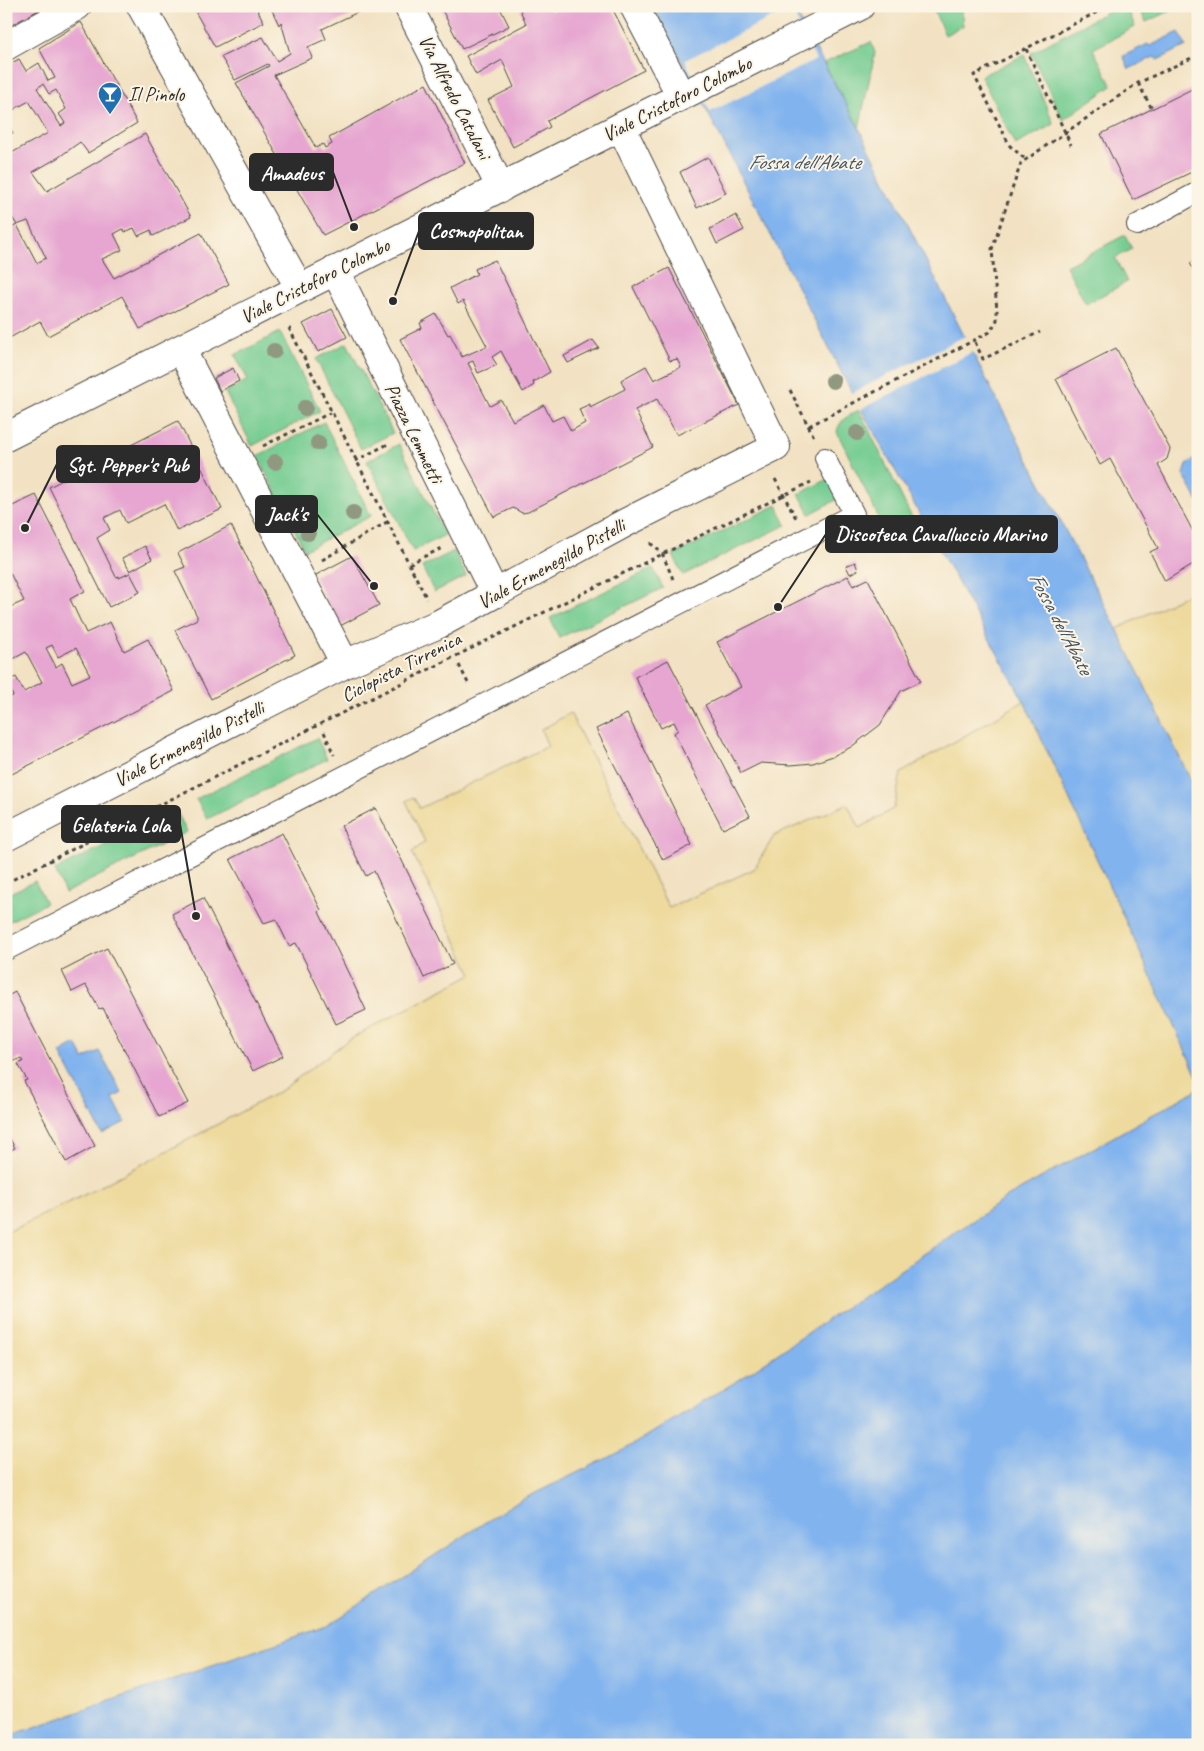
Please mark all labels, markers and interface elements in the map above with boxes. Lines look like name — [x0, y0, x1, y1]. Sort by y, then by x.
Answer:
street label: Via Alfredo Catalani — [413, 31, 498, 165]
street label: Viale Cristoforo Colombo — [598, 50, 757, 147]
bar icon: Il Pinolo — [97, 81, 123, 115]
place label: Il Pinolo — [128, 82, 185, 107]
water label: Fossa dell'Abate — [748, 149, 863, 175]
callout: Amadeus — [250, 154, 333, 190]
text: Amadeus — [261, 160, 326, 186]
callout: Cosmopolitan — [419, 213, 533, 249]
text: Cosmopolitan — [429, 218, 524, 244]
street label: Viale Cristoforo Colombo — [236, 232, 395, 329]
street label: Piazza Lemmetti — [379, 379, 450, 489]
callout: Sgt. Pepper's Pub — [57, 446, 199, 482]
text: Sgt. Pepper's Pub — [67, 452, 191, 478]
callout: Jack's — [256, 496, 317, 532]
text: Jack's — [264, 501, 310, 527]
street label: Viale Ermenegildo Pistelli — [473, 512, 631, 615]
callout: Discoteca Cavalluccio Marino — [826, 516, 1057, 552]
text: Discoteca Cavalluccio Marino — [836, 521, 1048, 547]
water label: Fossa dell'Abate — [1023, 568, 1100, 681]
street label: Ciclopista Tirrenica — [337, 625, 467, 708]
street label: Viale Ermenegildo Pistelli — [110, 694, 270, 793]
callout: Gelateria Lola — [62, 806, 180, 842]
text: Gelateria Lola — [72, 812, 172, 838]

